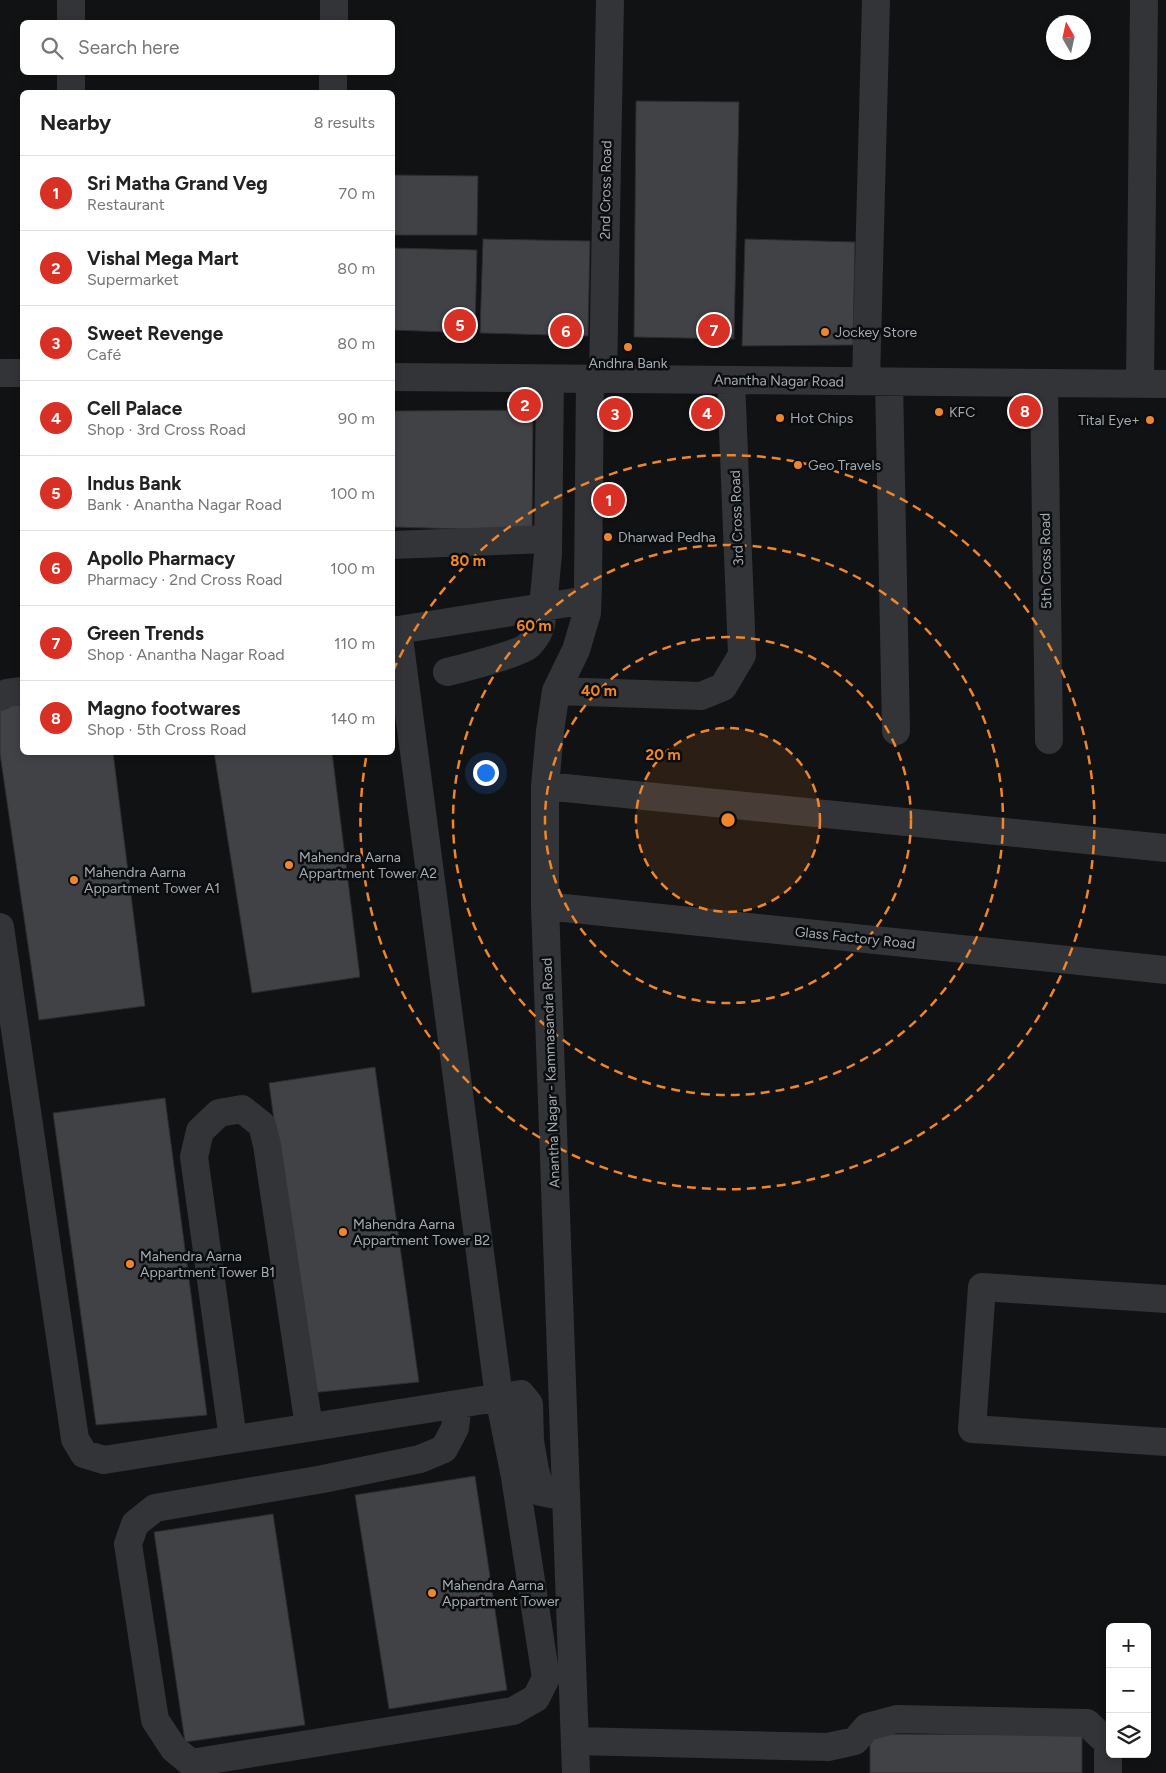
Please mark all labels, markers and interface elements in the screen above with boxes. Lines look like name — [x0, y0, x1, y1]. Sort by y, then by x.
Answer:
north arrow — [1046, 15, 1091, 60]
search box — [20, 20, 395, 75]
icon: search — [38, 34, 66, 62]
text: Search here — [78, 36, 180, 59]
text: Nearby — [40, 110, 111, 135]
text: 8 results — [314, 113, 375, 132]
street label: 2nd Cross Road — [597, 140, 615, 240]
text: Sri Matha Grand Veg — [87, 172, 268, 195]
text: 1 — [53, 184, 59, 203]
text: 70 m — [339, 184, 375, 203]
text: Restaurant — [87, 195, 165, 214]
text: Vishal Mega Mart — [87, 247, 239, 270]
text: 2 — [51, 259, 61, 278]
text: 80 m — [337, 259, 375, 278]
text: Supermarket — [87, 270, 179, 289]
pin: 5 — [444, 306, 476, 344]
pin: 7 — [698, 311, 730, 349]
pin: 6 — [550, 312, 582, 350]
text: Sweet Revenge — [87, 322, 223, 345]
place label: Jockey Store — [835, 324, 918, 341]
marker: Jockey Store — [819, 326, 831, 338]
text: 3 — [52, 334, 60, 353]
text: 80 m — [337, 334, 375, 353]
marker: Andhra Bank — [622, 341, 634, 353]
text: Café — [87, 345, 121, 364]
place label: Andhra Bank — [589, 355, 668, 372]
street label: Anantha Nagar Road — [714, 371, 844, 391]
pin: 2 — [509, 386, 541, 424]
pin: 8 — [1009, 392, 1041, 430]
pin: 4 — [691, 394, 723, 432]
pin: 3 — [599, 395, 631, 433]
text: Cell Palace — [87, 397, 182, 420]
place label: KFC — [949, 404, 975, 421]
marker: KFC — [933, 406, 945, 418]
text: 4 — [51, 409, 61, 428]
text: 90 m — [338, 409, 375, 428]
place label: Hot Chips — [790, 410, 853, 427]
marker: Hot Chips — [774, 412, 786, 424]
place label: Tital Eye+ — [1078, 412, 1140, 429]
marker: Tital Eye+ — [1144, 414, 1156, 426]
text: Shop · 3rd Cross Road — [87, 420, 246, 439]
place label: Geo Travels — [808, 457, 881, 474]
marker: Geo Travels — [792, 459, 804, 471]
street label: 3rd Cross Road — [727, 470, 747, 566]
text: Indus Bank — [87, 472, 182, 495]
pin: 1 — [593, 481, 625, 519]
text: 5 — [51, 484, 61, 503]
text: 100 m — [330, 484, 375, 503]
text: Bank · Anantha Nagar Road — [87, 495, 282, 514]
street label: 5th Cross Road — [1037, 513, 1055, 609]
place label: Dharwad Pedha — [618, 529, 716, 546]
marker: Dharwad Pedha — [602, 531, 614, 543]
text: Apollo Pharmacy — [87, 547, 235, 570]
text: 80 m — [450, 552, 486, 570]
text: 6 — [51, 559, 61, 578]
text: 100 m — [330, 559, 375, 578]
text: Pharmacy · 2nd Cross Road — [87, 570, 282, 589]
text: 60 m — [516, 617, 552, 635]
text: Green Trends — [87, 622, 204, 645]
text: 7 — [52, 634, 60, 653]
text: 110 m — [334, 634, 375, 653]
text: Shop · Anantha Nagar Road — [87, 645, 285, 664]
text: 40 m — [581, 682, 617, 700]
text: Magno footwares — [87, 697, 240, 720]
text: 8 — [51, 709, 61, 728]
text: 140 m — [331, 709, 375, 728]
text: Shop · 5th Cross Road — [87, 720, 247, 739]
text: 20 m — [645, 746, 681, 764]
your location — [473, 760, 499, 786]
centre of rings — [719, 811, 737, 829]
place label: Mahendra Aarna Appartment Tower A2 — [299, 849, 437, 882]
marker: Mahendra Aarna Appartment Tower A2 — [283, 859, 295, 871]
place label: Mahendra Aarna Appartment Tower A1 — [84, 864, 220, 897]
marker: Mahendra Aarna Appartment Tower A1 — [68, 874, 80, 886]
street label: Glass Factory Road — [794, 923, 916, 953]
street label: Anantha Nagar - Kammasandra Road — [538, 958, 564, 1188]
place label: Mahendra Aarna Appartment Tower B2 — [353, 1216, 490, 1249]
marker: Mahendra Aarna Appartment Tower B2 — [337, 1226, 349, 1238]
place label: Mahendra Aarna Appartment Tower B1 — [140, 1248, 275, 1281]
marker: Mahendra Aarna Appartment Tower B1 — [124, 1258, 136, 1270]
place label: Mahendra Aarna Appartment Tower — [442, 1577, 560, 1610]
marker: Mahendra Aarna Appartment Tower — [426, 1587, 438, 1599]
map controls — [1106, 1623, 1151, 1758]
button: + — [1106, 1623, 1151, 1668]
button: − — [1106, 1668, 1151, 1713]
button: layers — [1106, 1713, 1151, 1758]

